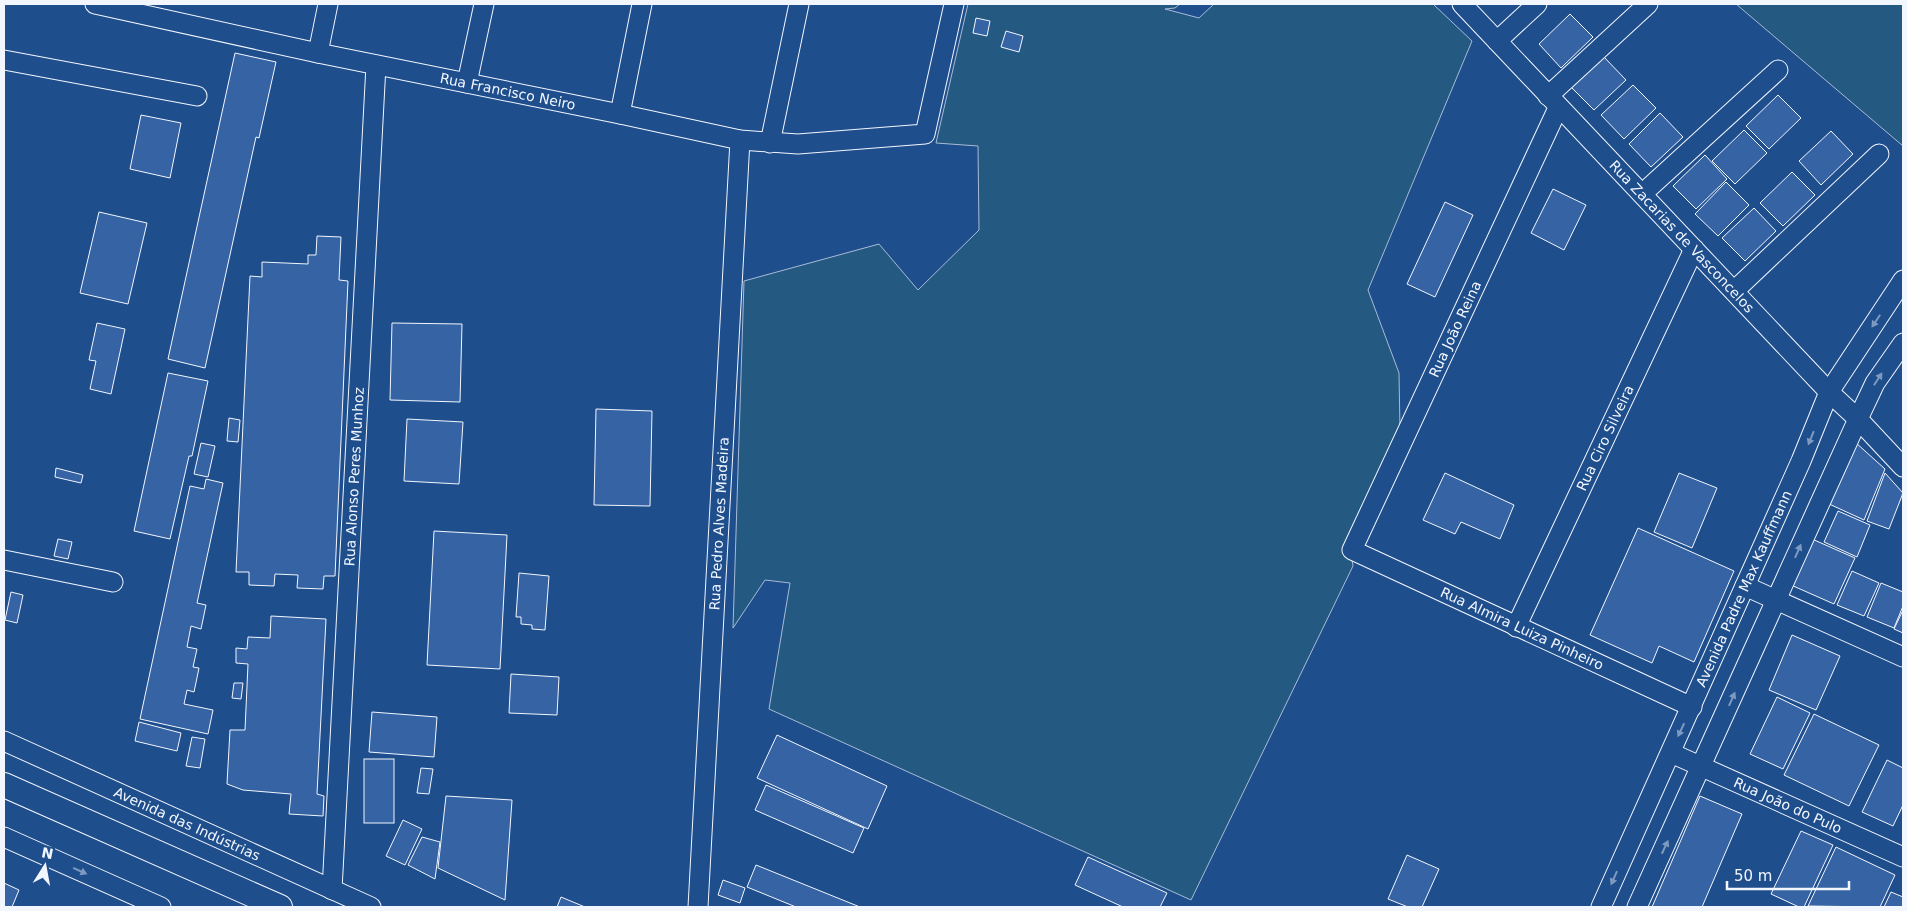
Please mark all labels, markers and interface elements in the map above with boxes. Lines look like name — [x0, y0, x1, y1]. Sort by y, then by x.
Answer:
street label: Rua Francisco Neiro — [439, 70, 577, 113]
street label: Rua Zacarias de Vasconcelos — [1606, 157, 1757, 316]
street label: Rua João Reina — [1426, 278, 1484, 380]
one-way arrow — [1871, 314, 1881, 327]
one-way arrow — [1873, 373, 1883, 386]
street label: Rua Ciro Silveira — [1573, 382, 1637, 493]
street label: Rua Alonso Peres Munhoz — [341, 387, 367, 567]
one-way arrow — [1807, 431, 1815, 446]
street label: Rua Pedro Alves Madeira — [706, 436, 732, 611]
street label: Avenida Padre Max Kauffmann — [1693, 488, 1795, 689]
one-way arrow — [1795, 544, 1803, 558]
street label: Rua Almira Luiza Pinheiro — [1438, 584, 1606, 673]
one-way arrow — [1729, 692, 1737, 706]
one-way arrow — [1677, 723, 1685, 737]
street label: Rua João do Pulo — [1731, 774, 1844, 837]
street label: Avenida das Indústrias — [112, 784, 263, 864]
one-way arrow — [1661, 840, 1669, 854]
north arrow — [20, 841, 70, 891]
text: N — [40, 844, 55, 862]
scale bar — [1727, 858, 1850, 890]
text: 50 m — [1734, 867, 1772, 885]
one-way arrow — [73, 868, 87, 876]
one-way arrow — [1610, 871, 1618, 885]

